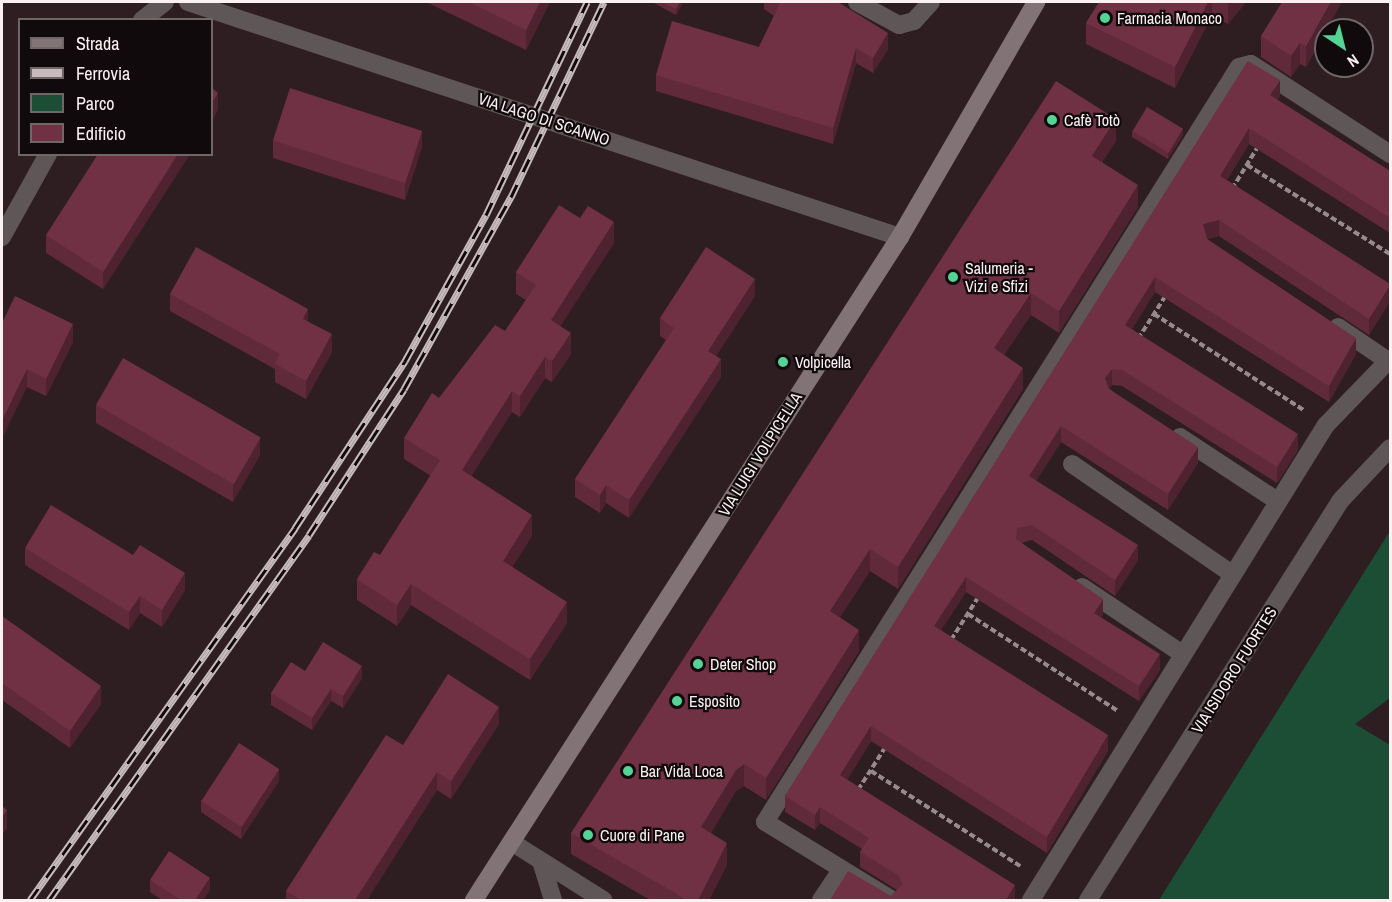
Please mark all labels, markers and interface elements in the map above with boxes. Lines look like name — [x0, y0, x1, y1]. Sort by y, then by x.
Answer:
place label: Farmacia Monaco — [1117, 8, 1222, 28]
marker: Farmacia Monaco — [1098, 11, 1112, 25]
legend — [18, 18, 213, 156]
north arrow — [1314, 18, 1374, 78]
text: Strada — [76, 31, 120, 56]
text: N — [1343, 49, 1363, 73]
text: Ferrovia — [76, 61, 130, 86]
street label: VIA LAGO DI SCANNO — [476, 89, 612, 149]
text: Parco — [76, 91, 115, 116]
place label: Cafè Totò — [1064, 110, 1120, 130]
marker: Cafè Totò — [1045, 113, 1059, 127]
text: Edificio — [76, 121, 126, 146]
place label: Salumeria - Vizi e Sfizi — [965, 258, 1033, 296]
marker: Salumeria - Vizi e Sfizi — [946, 270, 960, 284]
place label: Volpicella — [795, 352, 851, 372]
marker: Volpicella — [776, 355, 790, 369]
street label: VIA LUIGI VOLPICELLA — [714, 388, 806, 520]
street label: VIA ISIDORO FUORTES — [1187, 603, 1281, 737]
place label: Deter Shop — [710, 654, 776, 674]
marker: Deter Shop — [691, 657, 705, 671]
place label: Esposito — [689, 691, 740, 711]
marker: Esposito — [670, 694, 684, 708]
place label: Bar Vida Loca — [640, 761, 723, 781]
marker: Bar Vida Loca — [621, 764, 635, 778]
place label: Cuore di Pane — [600, 825, 685, 845]
marker: Cuore di Pane — [581, 828, 595, 842]

